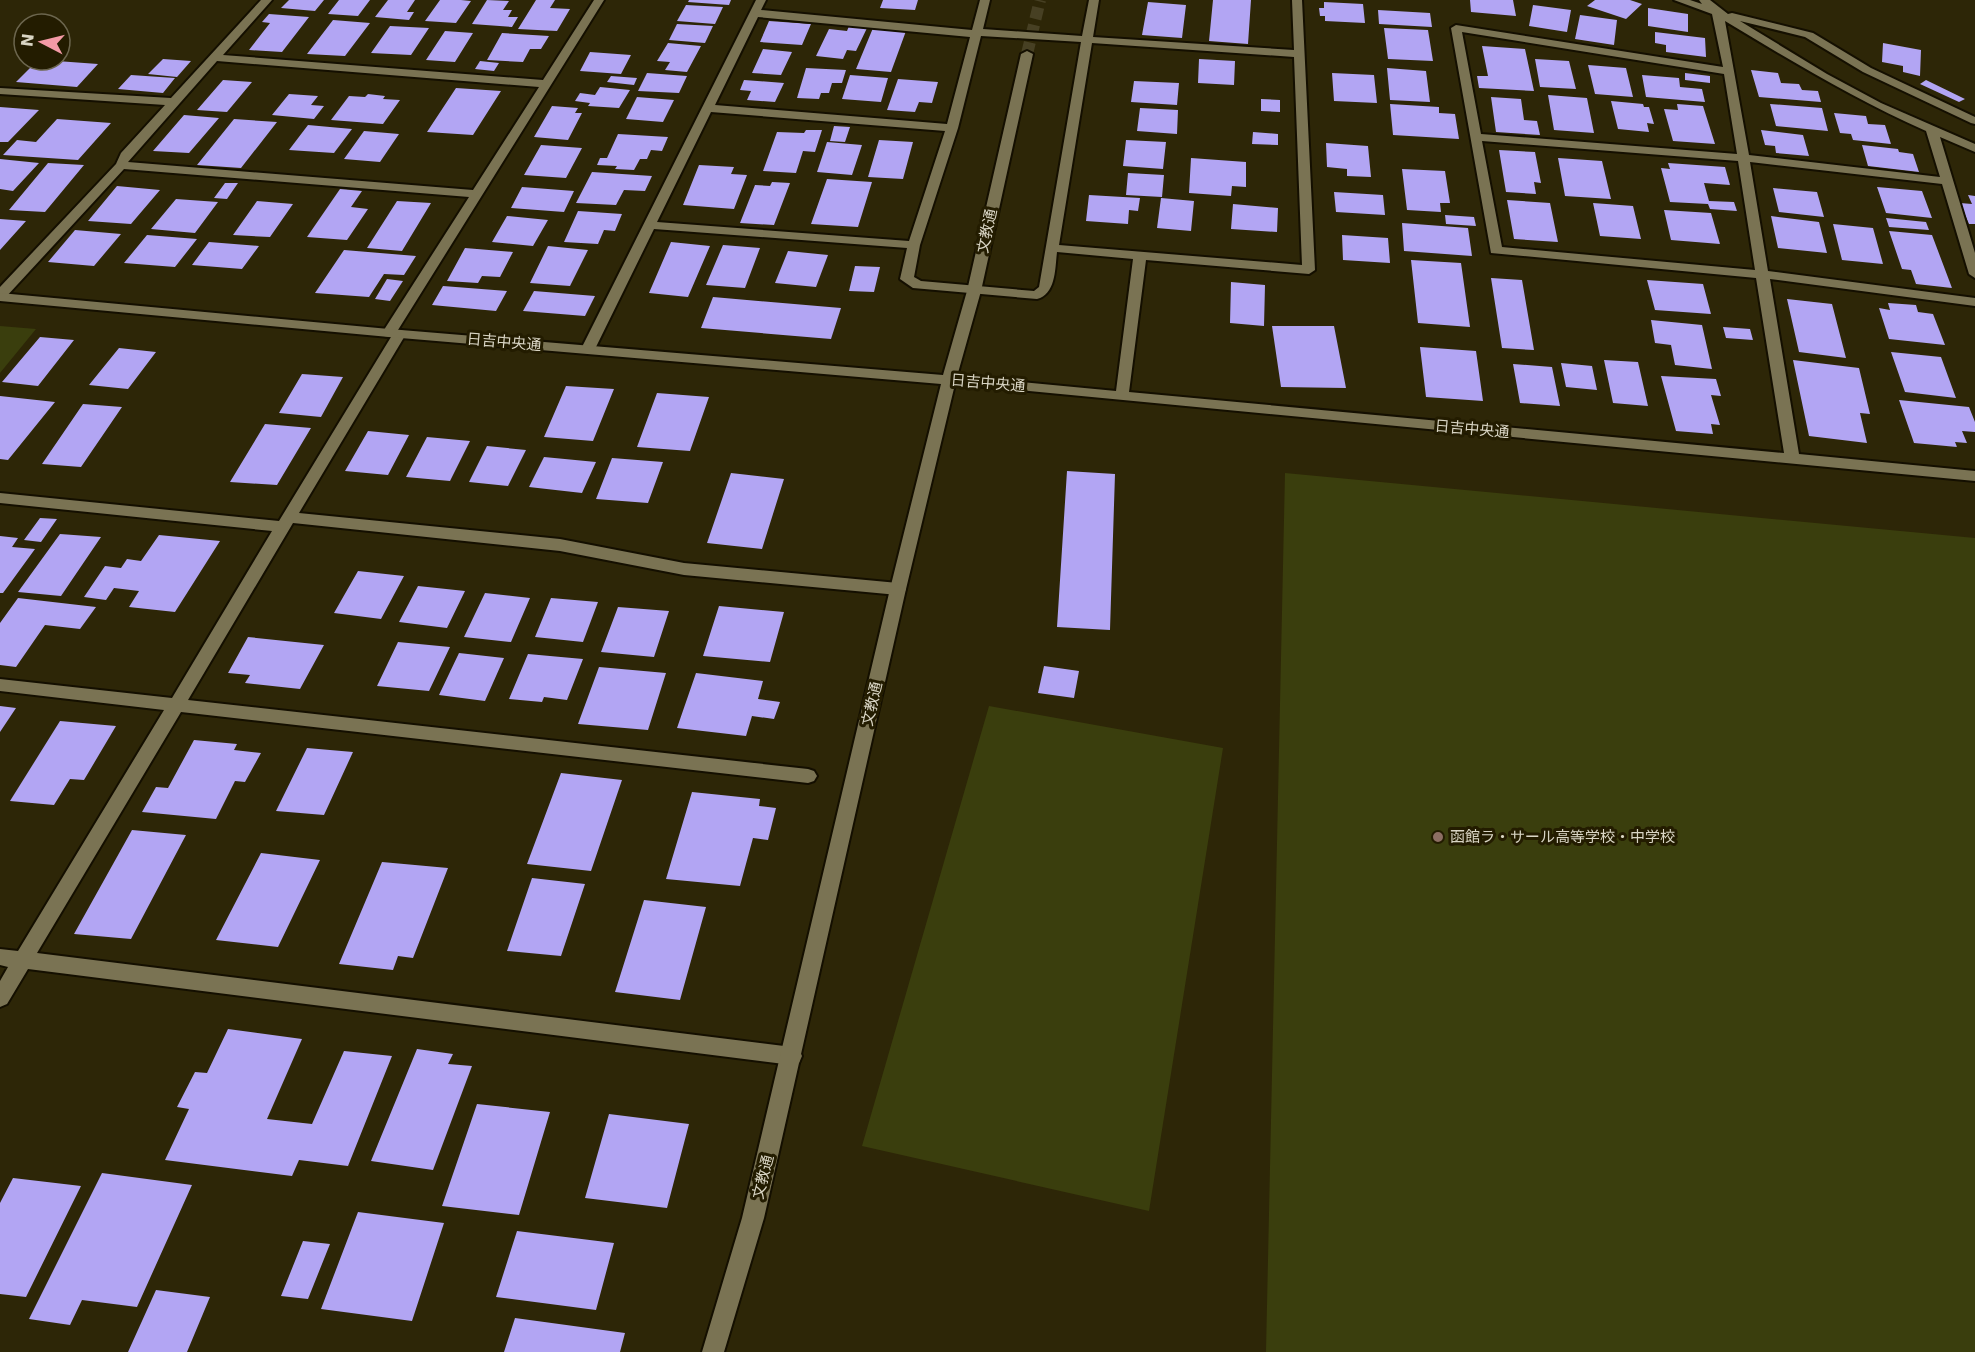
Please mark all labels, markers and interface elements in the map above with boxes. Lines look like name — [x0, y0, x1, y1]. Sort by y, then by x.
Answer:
north arrow — [12, 12, 72, 72]
text: N — [17, 32, 38, 48]
street label: 文教通 — [974, 207, 1000, 255]
street label: 日吉中央通 — [466, 330, 542, 354]
street label: 日吉中央通 — [950, 371, 1026, 395]
street label: 日吉中央通 — [1434, 417, 1510, 441]
street label: 文教通 — [858, 680, 886, 728]
place label: 函館ラ・サール高等学校・中学校 — [1450, 828, 1675, 846]
marker: 函館ラ・サール高等学校・中学校 — [1431, 830, 1445, 844]
street label: 文教通 — [749, 1153, 777, 1201]

